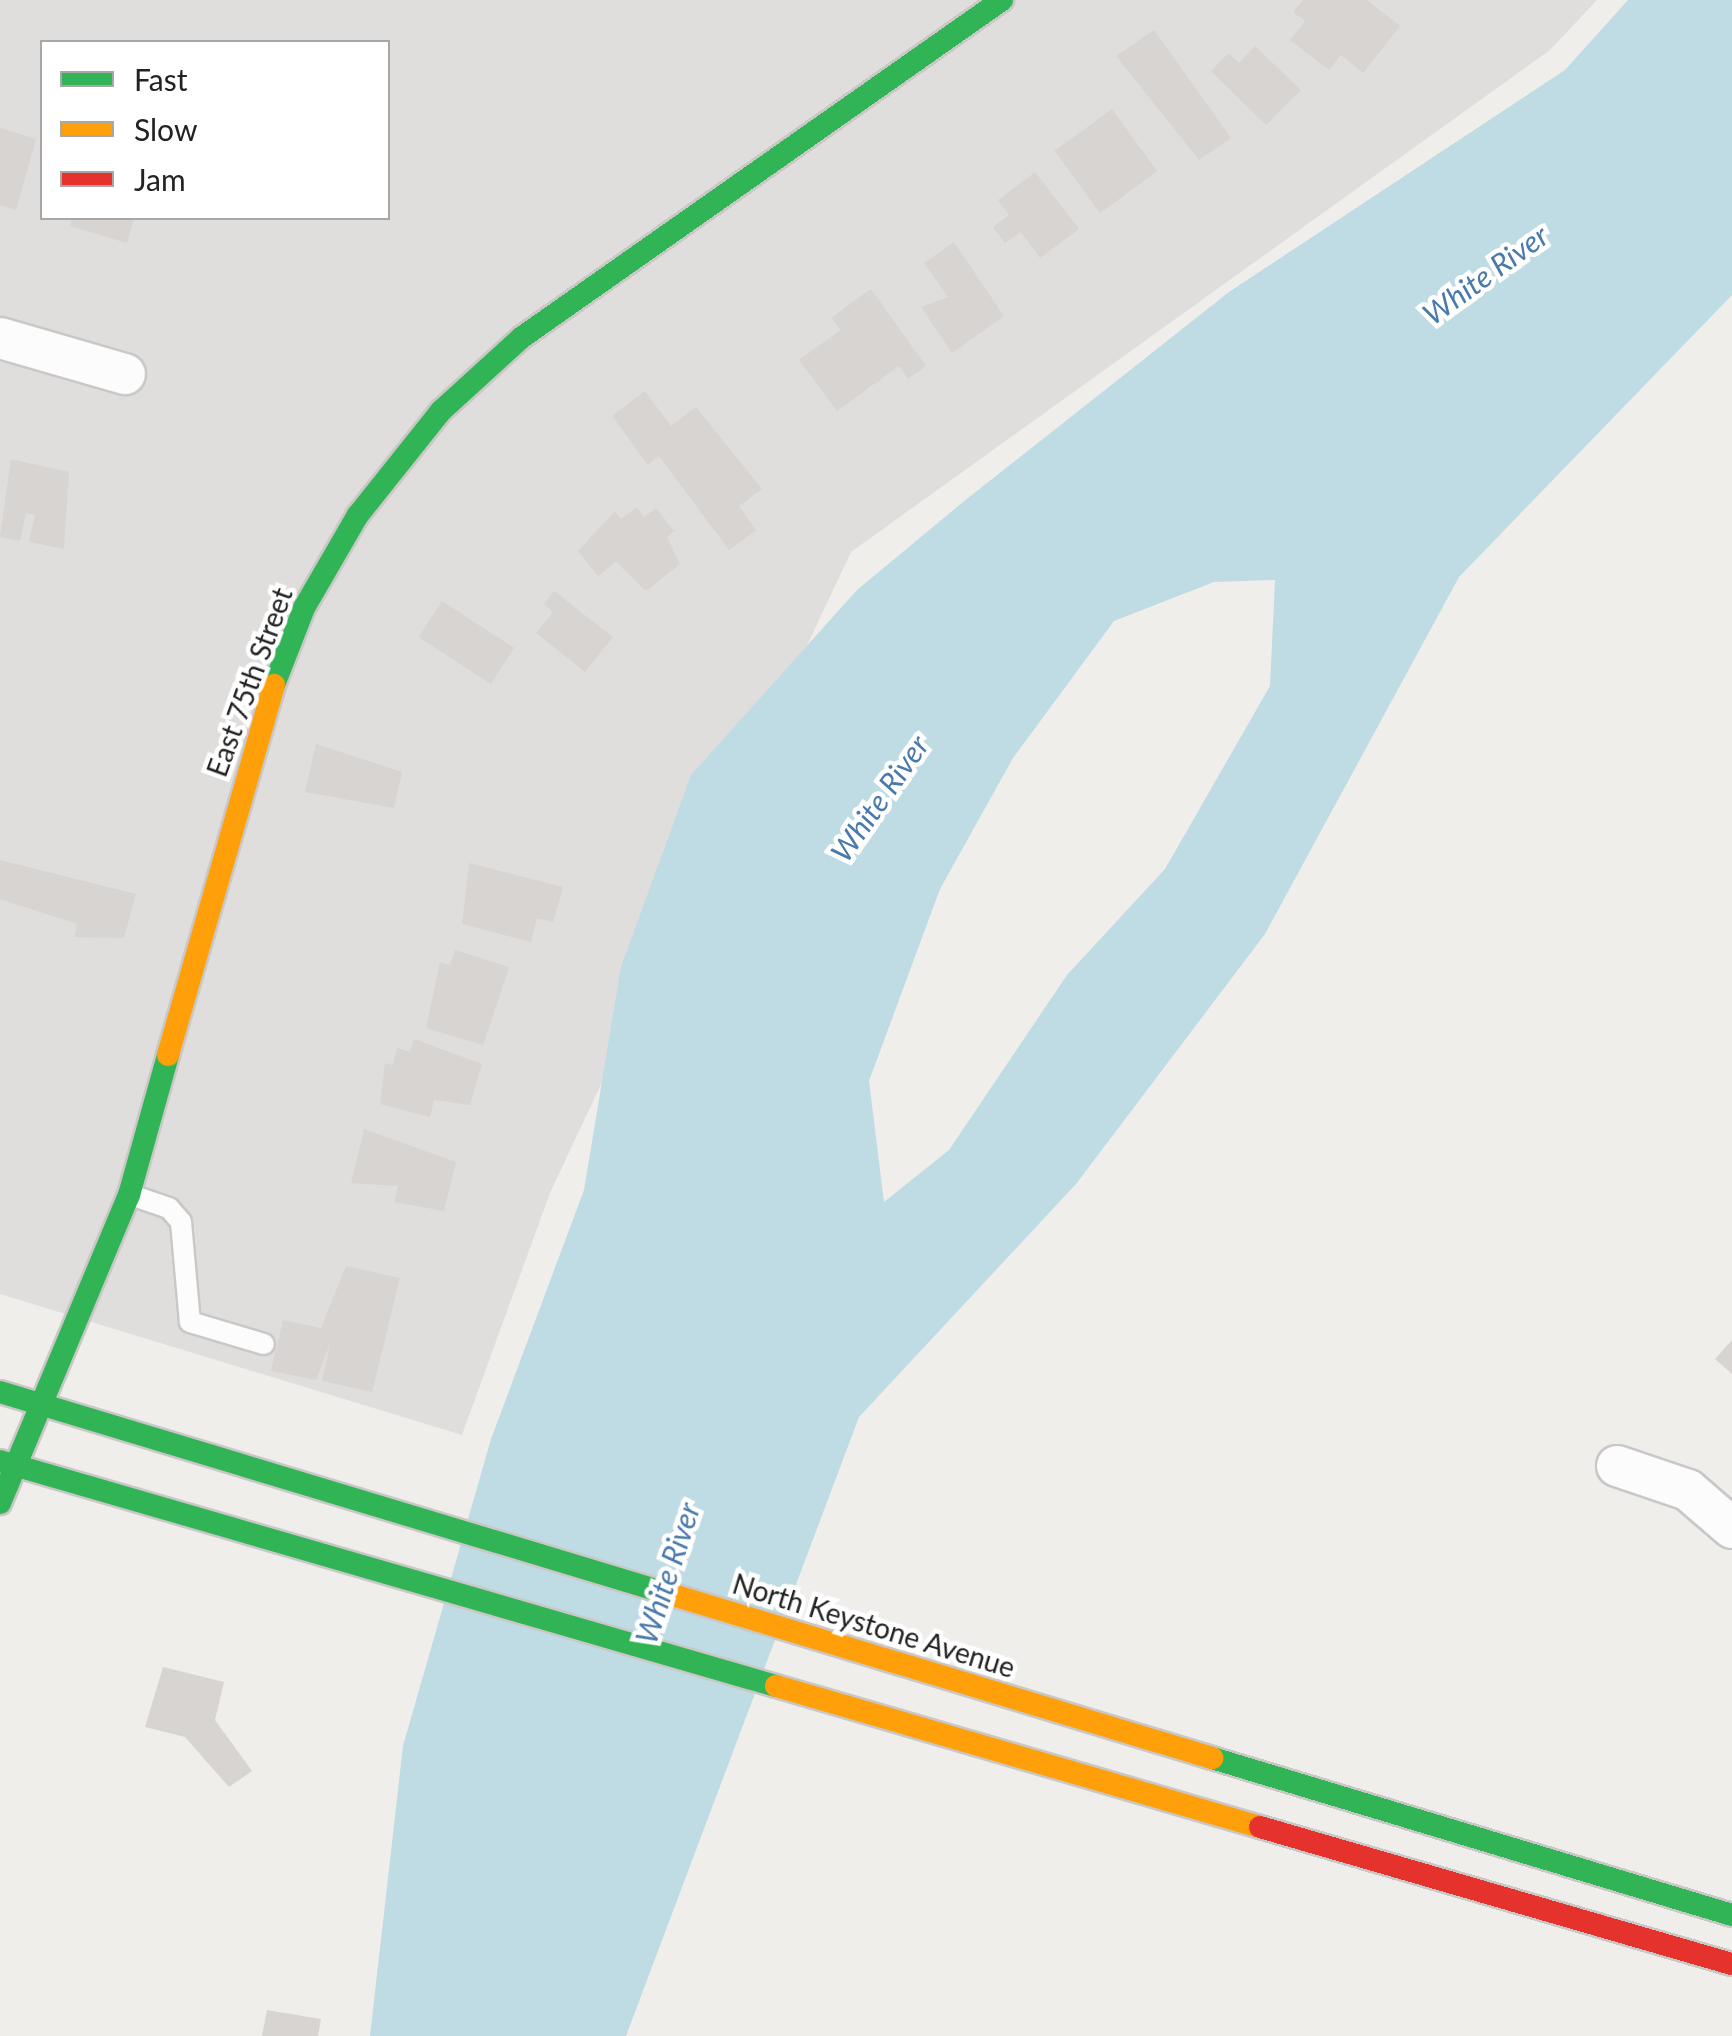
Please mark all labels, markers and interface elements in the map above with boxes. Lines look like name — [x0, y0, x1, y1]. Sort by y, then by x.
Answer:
legend — [40, 40, 390, 220]
text: Fast — [134, 61, 188, 97]
text: Slow — [134, 111, 197, 147]
text: Jam — [134, 161, 186, 197]
water label: White River — [1415, 217, 1555, 331]
street label: East 75th Street — [199, 583, 299, 781]
water label: White River — [822, 728, 936, 868]
water label: White River — [627, 1498, 707, 1648]
street label: North Keystone Avenue — [728, 1566, 1020, 1684]

